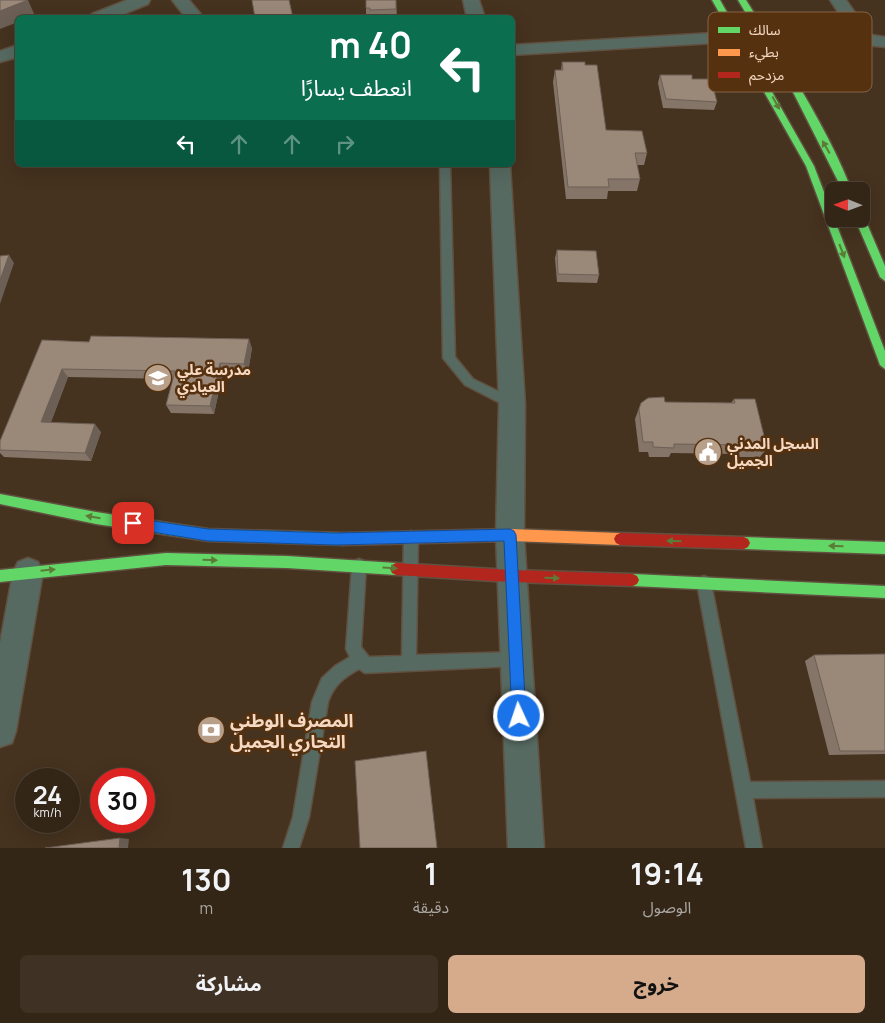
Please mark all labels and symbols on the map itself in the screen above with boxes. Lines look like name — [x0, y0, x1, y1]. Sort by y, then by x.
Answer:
legend — [708, 12, 872, 92]
text: سالك — [749, 20, 781, 39]
text: بطيء — [749, 42, 779, 63]
text: مزدحم — [749, 65, 784, 86]
one-way arrow — [771, 96, 780, 110]
one-way arrow — [822, 141, 831, 154]
north arrow — [825, 182, 870, 228]
one-way arrow — [838, 244, 846, 259]
place label: مدرسة علي العيادي — [177, 359, 251, 398]
school or university icon: مدرسة علي العيادي — [143, 363, 173, 393]
place label: السجل المدني الجميل — [727, 433, 819, 471]
public building icon: السجل المدني الجميل — [693, 437, 723, 467]
pin — [112, 502, 154, 544]
one-way arrow — [85, 512, 101, 520]
one-way arrow — [666, 536, 682, 544]
one-way arrow — [828, 542, 844, 550]
one-way arrow — [203, 557, 219, 565]
one-way arrow — [382, 564, 398, 572]
one-way arrow — [41, 566, 57, 574]
one-way arrow — [545, 574, 561, 582]
position arrow — [492, 689, 544, 741]
place label: المصرف الوطني التجاري الجميل — [230, 708, 353, 756]
bank icon: المصرف الوطني التجاري الجميل — [196, 715, 226, 745]
speed limit sign: 30 — [90, 768, 155, 833]

